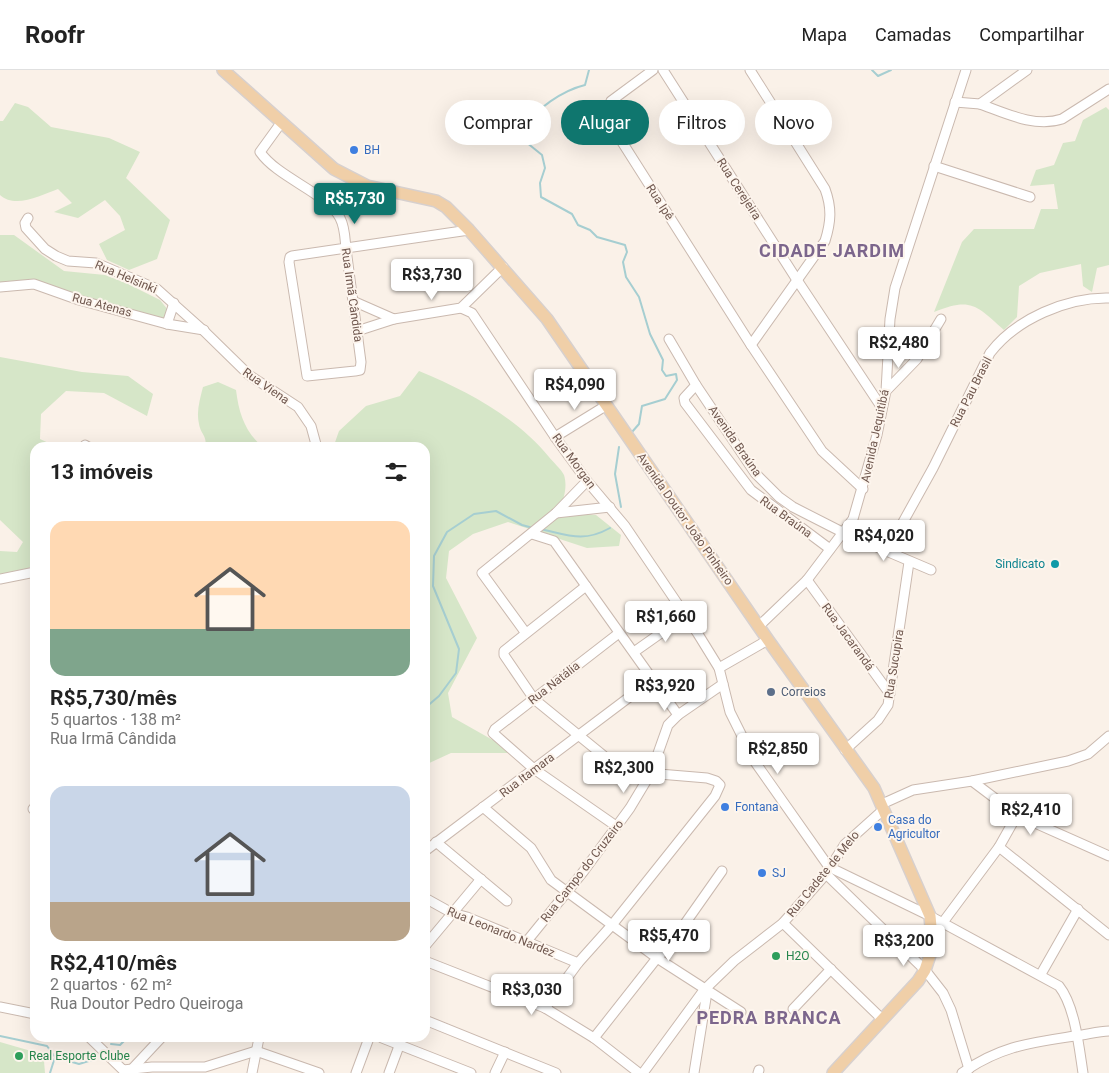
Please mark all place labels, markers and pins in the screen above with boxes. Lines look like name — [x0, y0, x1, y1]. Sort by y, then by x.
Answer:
place label: BH — [364, 143, 380, 157]
marker: BH — [348, 144, 360, 156]
pin: R$5,730 — [309, 182, 401, 225]
pin: R$3,730 — [386, 258, 478, 301]
pin: R$2,480 — [853, 326, 945, 369]
pin: R$4,090 — [529, 368, 621, 411]
pin: R$4,020 — [838, 520, 930, 562]
place label: Sindicato — [995, 557, 1045, 571]
marker: Sindicato — [1049, 558, 1061, 570]
pin: R$1,660 — [620, 600, 712, 643]
pin: R$3,920 — [619, 670, 711, 712]
place label: Correios — [781, 685, 826, 699]
marker: Correios — [765, 686, 777, 698]
pin: R$2,850 — [732, 732, 824, 775]
pin: R$2,300 — [578, 752, 670, 794]
pin: R$2,410 — [985, 794, 1077, 836]
place label: Fontana — [735, 800, 779, 814]
marker: Fontana — [719, 801, 731, 813]
place label: Casa do Agricultor — [888, 813, 940, 841]
marker: Casa do Agricultor — [872, 821, 884, 833]
place label: SJ — [772, 866, 786, 880]
marker: SJ — [756, 867, 768, 879]
pin: R$5,470 — [623, 920, 715, 962]
pin: R$3,200 — [858, 924, 950, 967]
place label: H2O — [786, 949, 810, 963]
marker: H2O — [770, 950, 782, 962]
pin: R$3,030 — [486, 974, 578, 1016]
place label: Real Esporte Clube — [29, 1049, 130, 1063]
marker: Real Esporte Clube — [13, 1050, 25, 1062]

